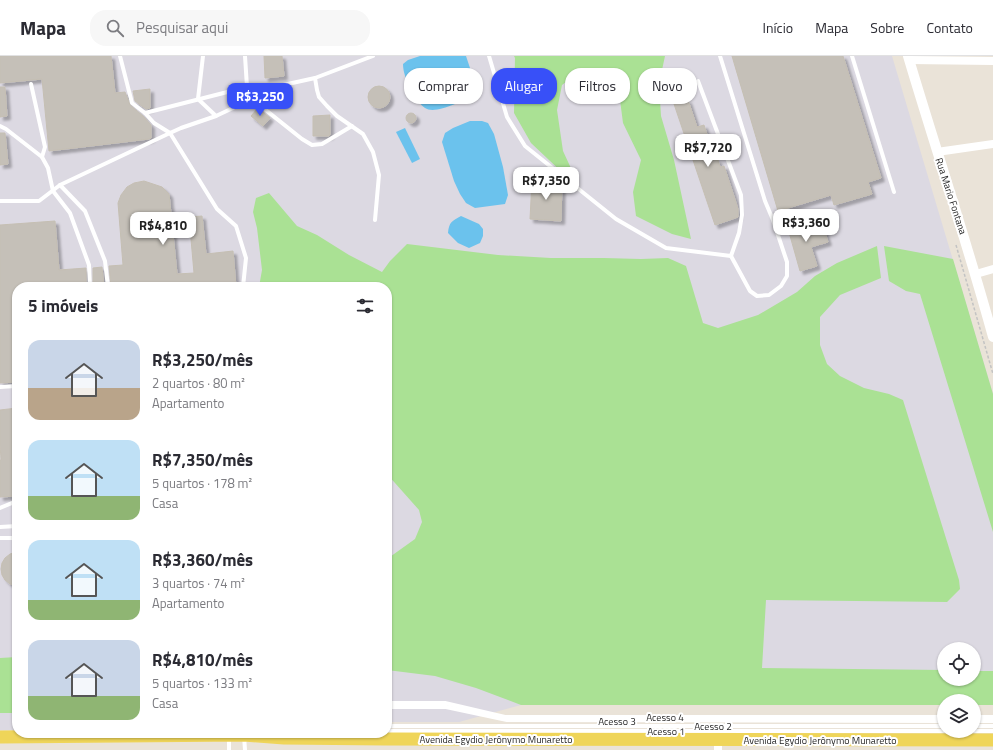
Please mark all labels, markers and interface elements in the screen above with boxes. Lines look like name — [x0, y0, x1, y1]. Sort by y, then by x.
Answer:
search box — [90, 10, 370, 46]
text: Mapa — [20, 13, 66, 42]
text: Pesquisar aqui — [136, 16, 228, 39]
icon: search — [104, 17, 126, 39]
text: Início — [763, 17, 793, 38]
text: Mapa — [815, 17, 848, 38]
text: Sobre — [870, 17, 904, 38]
text: Contato — [926, 17, 973, 38]
chip: Comprar — [404, 68, 483, 104]
chip: Alugar — [491, 68, 557, 104]
chip: Filtros — [565, 68, 630, 104]
chip: Novo — [638, 68, 697, 104]
pin: R$3,250 — [223, 83, 297, 117]
text: R$3,250 — [236, 86, 284, 106]
pin: R$7,720 — [671, 134, 745, 168]
text: R$7,720 — [684, 137, 732, 157]
street label: Rua Mario Fontana — [932, 156, 970, 236]
pin: R$7,350 — [509, 167, 583, 201]
text: R$7,350 — [522, 170, 570, 190]
pin: R$3,360 — [769, 209, 843, 243]
pin: R$4,810 — [126, 212, 200, 246]
text: R$3,360 — [782, 212, 830, 232]
text: R$4,810 — [139, 215, 187, 235]
text: 5 imóveis — [28, 293, 98, 319]
icon: filters — [354, 295, 376, 317]
text: R$3,250/mês — [152, 347, 253, 373]
icon: home — [60, 356, 108, 404]
text: 2 quartos · 80 m² — [152, 373, 245, 393]
text: Apartamento — [152, 393, 225, 413]
text: R$7,350/mês — [152, 447, 253, 473]
icon: home — [60, 456, 108, 504]
text: 5 quartos · 178 m² — [152, 473, 252, 493]
text: Casa — [152, 493, 178, 513]
text: R$3,360/mês — [152, 547, 253, 573]
icon: home — [60, 556, 108, 604]
text: 3 quartos · 74 m² — [152, 573, 245, 593]
text: Apartamento — [152, 593, 225, 613]
map controls — [937, 642, 981, 738]
button: locate — [937, 642, 981, 686]
text: R$4,810/mês — [152, 647, 253, 673]
icon: home — [60, 656, 108, 704]
text: 5 quartos · 133 m² — [152, 673, 252, 693]
text: Casa — [152, 693, 178, 713]
button: layers — [937, 694, 981, 738]
street label: Acesso 4 — [646, 710, 684, 725]
street label: Acesso 3 — [598, 714, 636, 729]
street label: Acesso 2 — [694, 719, 732, 734]
street label: Acesso 1 — [647, 724, 685, 739]
street label: Avenida Egydio Jerônymo Munaretto — [419, 732, 573, 747]
street label: Avenida Egydio Jerônymo Munaretto — [743, 733, 897, 748]

